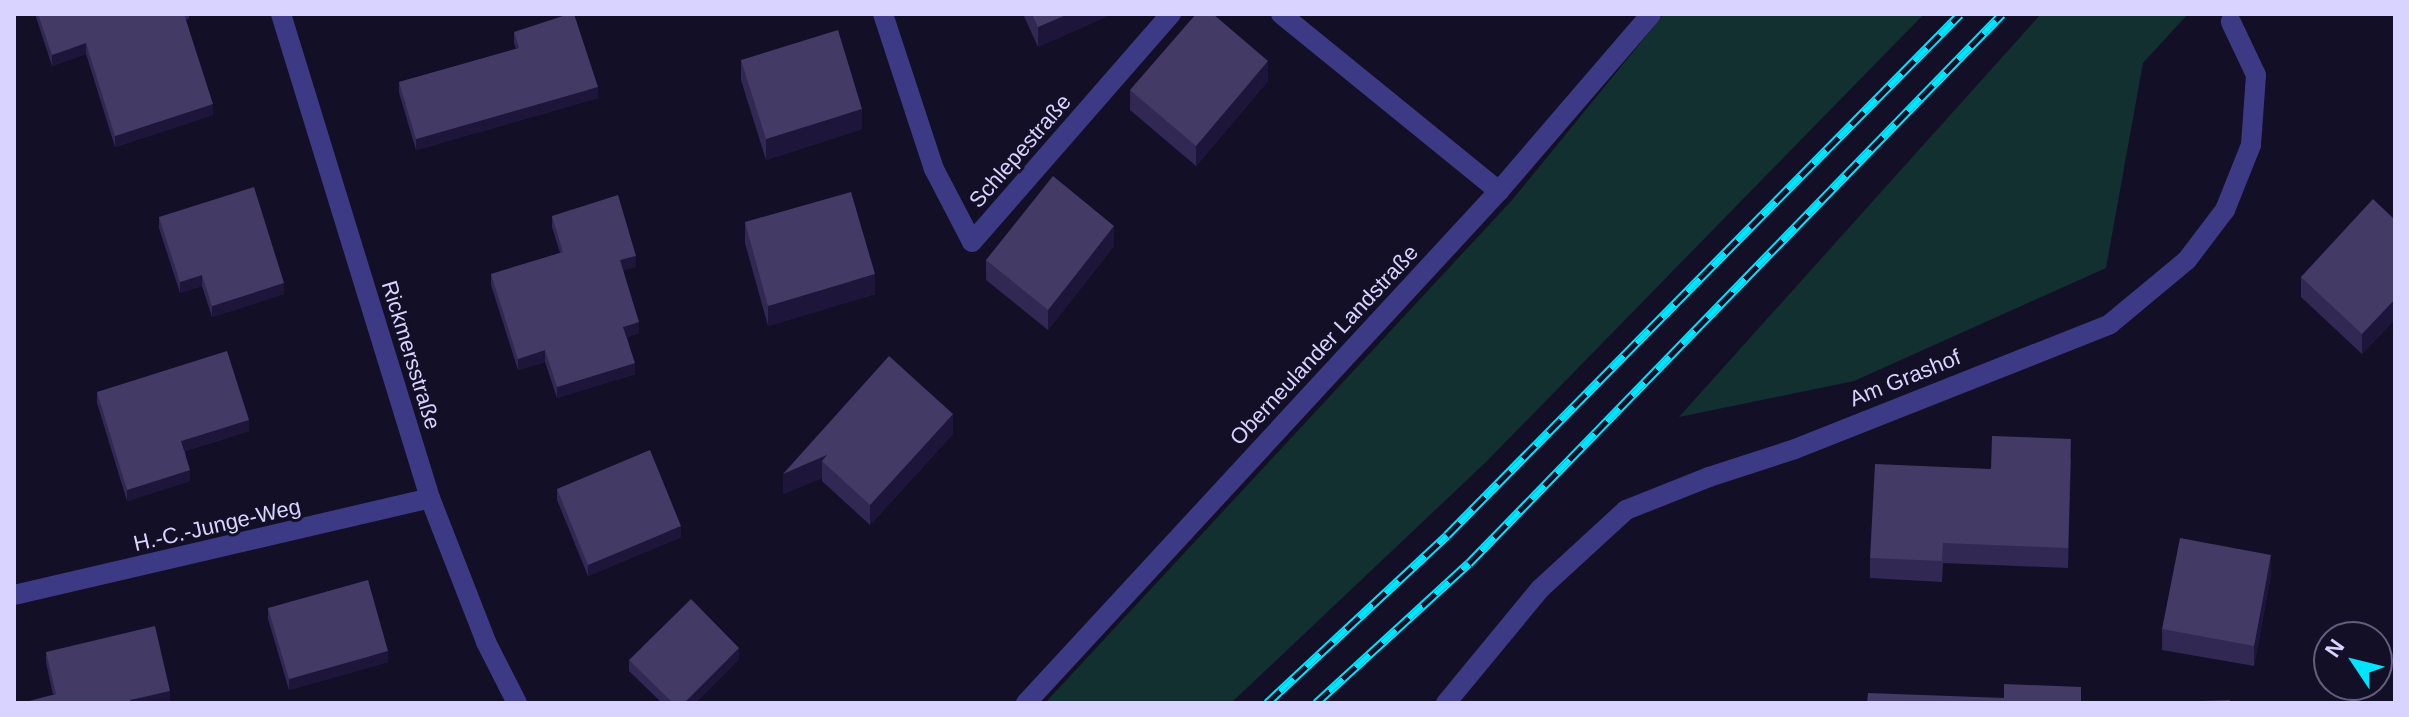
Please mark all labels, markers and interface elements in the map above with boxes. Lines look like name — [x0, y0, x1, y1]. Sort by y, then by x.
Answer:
street label: Schlepestraße — [964, 89, 1076, 213]
street label: Oberneulander Landstraße — [1224, 239, 1424, 451]
street label: Rickmersstraße — [376, 278, 446, 432]
street label: Am Grashof — [1846, 344, 1964, 412]
street label: H.-C.-Junge-Weg — [131, 493, 303, 557]
north arrow — [2313, 621, 2393, 701]
text: N — [2320, 634, 2349, 662]

